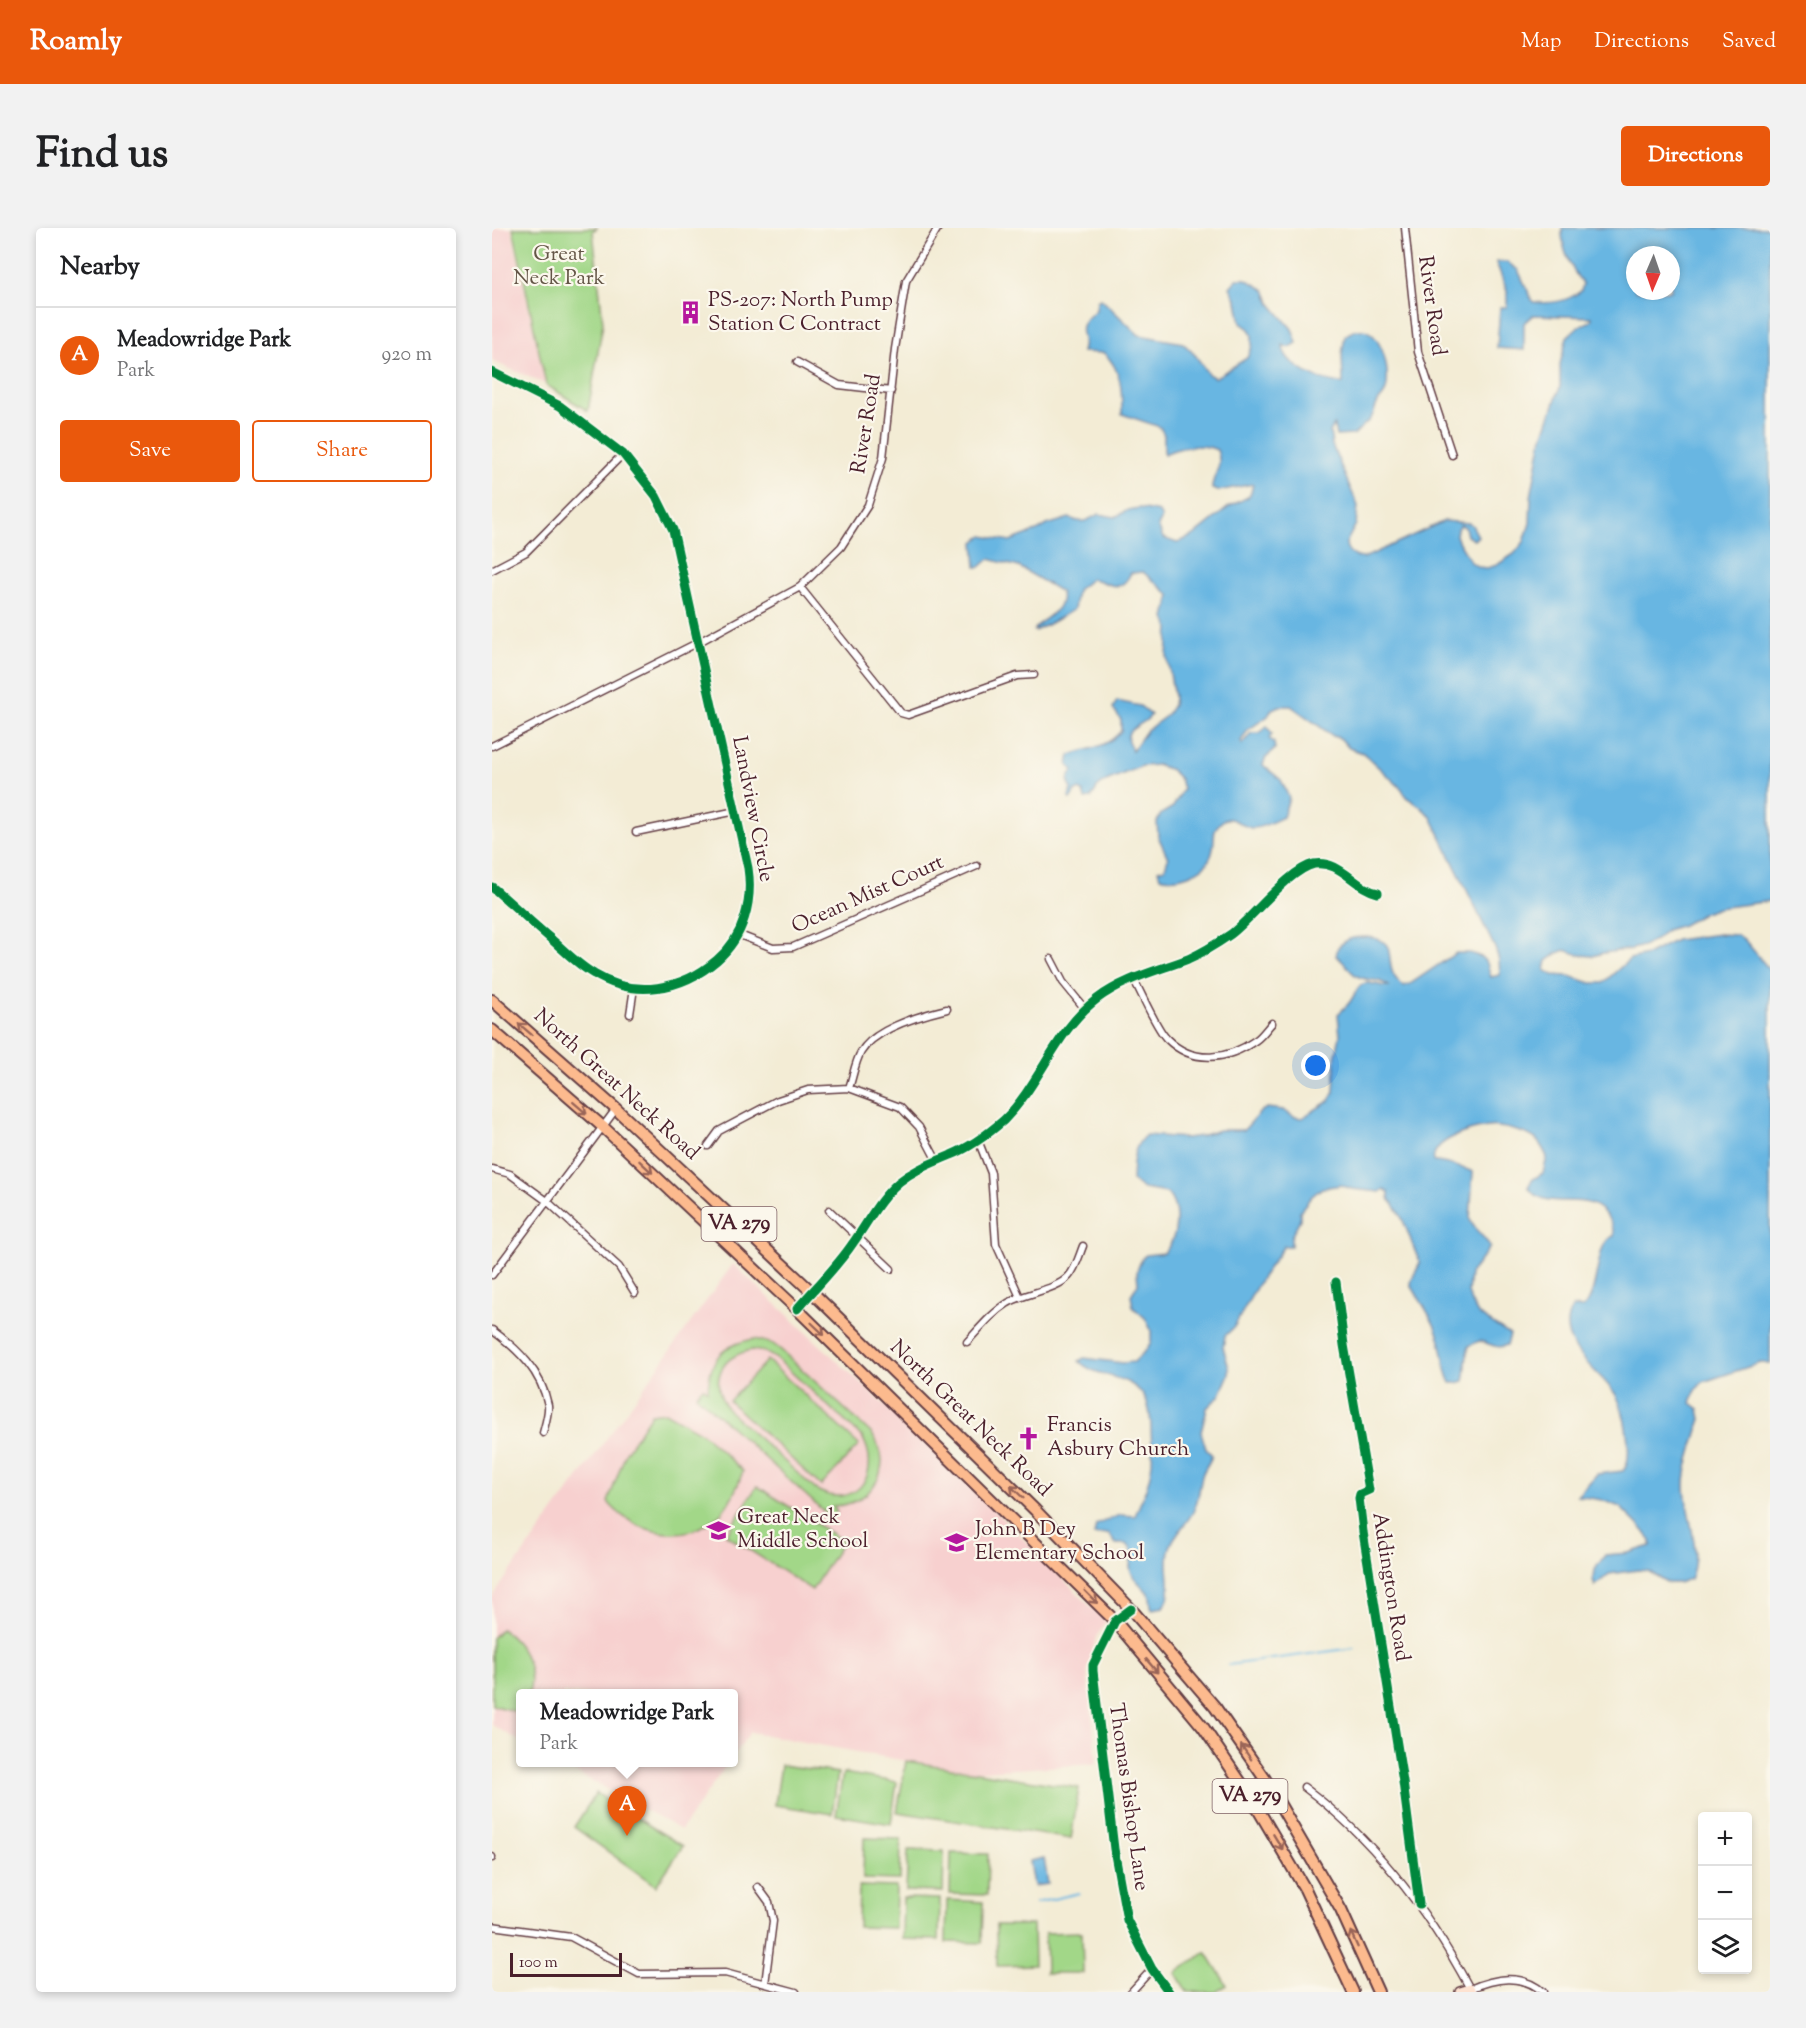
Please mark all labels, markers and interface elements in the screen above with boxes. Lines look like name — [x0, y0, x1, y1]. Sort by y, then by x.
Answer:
text: Roamly — [30, 22, 122, 62]
text: Map — [1521, 27, 1561, 57]
text: Directions — [1594, 27, 1689, 57]
text: Saved — [1722, 27, 1776, 57]
text: Find us — [36, 126, 168, 186]
button: Directions — [1621, 126, 1770, 186]
park label: Great Neck Park — [513, 240, 605, 294]
north arrow — [1626, 246, 1680, 300]
text: Nearby — [60, 249, 140, 286]
street label: River Road — [1409, 254, 1453, 358]
place label: PS-207: North Pump Station C Contract — [708, 286, 893, 340]
building icon: PS-207: North Pump Station C Contract — [677, 300, 703, 326]
text: Meadowridge Park — [117, 325, 291, 357]
text: A — [71, 341, 88, 370]
text: 920 m — [382, 341, 432, 370]
text: Park — [117, 357, 155, 386]
street label: River Road — [844, 372, 890, 476]
button: Save — [60, 420, 240, 482]
button: Share — [252, 420, 432, 482]
street label: Landview Circle — [723, 734, 781, 884]
street label: Ocean Mist Court — [787, 848, 949, 942]
street label: North Great Neck Road — [526, 1002, 706, 1168]
one-way arrow — [518, 1022, 533, 1036]
your location — [1301, 1051, 1330, 1080]
one-way arrow — [572, 1101, 587, 1115]
one-way arrow — [638, 1160, 653, 1174]
road number: VA 279 — [702, 1207, 776, 1241]
one-way arrow — [811, 1322, 826, 1337]
street label: North Great Neck Road — [882, 1334, 1058, 1504]
place label: Francis Asbury Church — [1047, 1411, 1189, 1465]
church icon: Francis Asbury Church — [1016, 1425, 1042, 1451]
one-way arrow — [1009, 1485, 1024, 1499]
place label: Great Neck Middle School — [737, 1503, 868, 1557]
street label: Addington Road — [1363, 1510, 1417, 1664]
place label: John B Dey Elementary School — [974, 1515, 1145, 1569]
school or university icon: Great Neck Middle School — [706, 1517, 732, 1543]
school or university icon: John B Dey Elementary School — [944, 1529, 970, 1555]
one-way arrow — [1083, 1590, 1098, 1605]
one-way arrow — [1146, 1658, 1159, 1674]
popup — [516, 1689, 738, 1767]
text: Meadowridge Park — [540, 1698, 714, 1730]
street label: Thomas Bishop Lane — [1100, 1701, 1156, 1893]
text: Park — [540, 1730, 578, 1759]
one-way arrow — [1240, 1744, 1253, 1760]
road number: VA 279 — [1212, 1779, 1287, 1813]
pin: A — [608, 1786, 646, 1836]
map controls — [1698, 1812, 1752, 1974]
button: + — [1698, 1812, 1752, 1866]
one-way arrow — [1272, 1833, 1284, 1850]
button: − — [1698, 1866, 1752, 1920]
button: layers — [1698, 1920, 1752, 1974]
one-way arrow — [1348, 1930, 1359, 1948]
scale bar — [510, 1950, 622, 1978]
text: 100 m — [519, 1952, 558, 1975]

